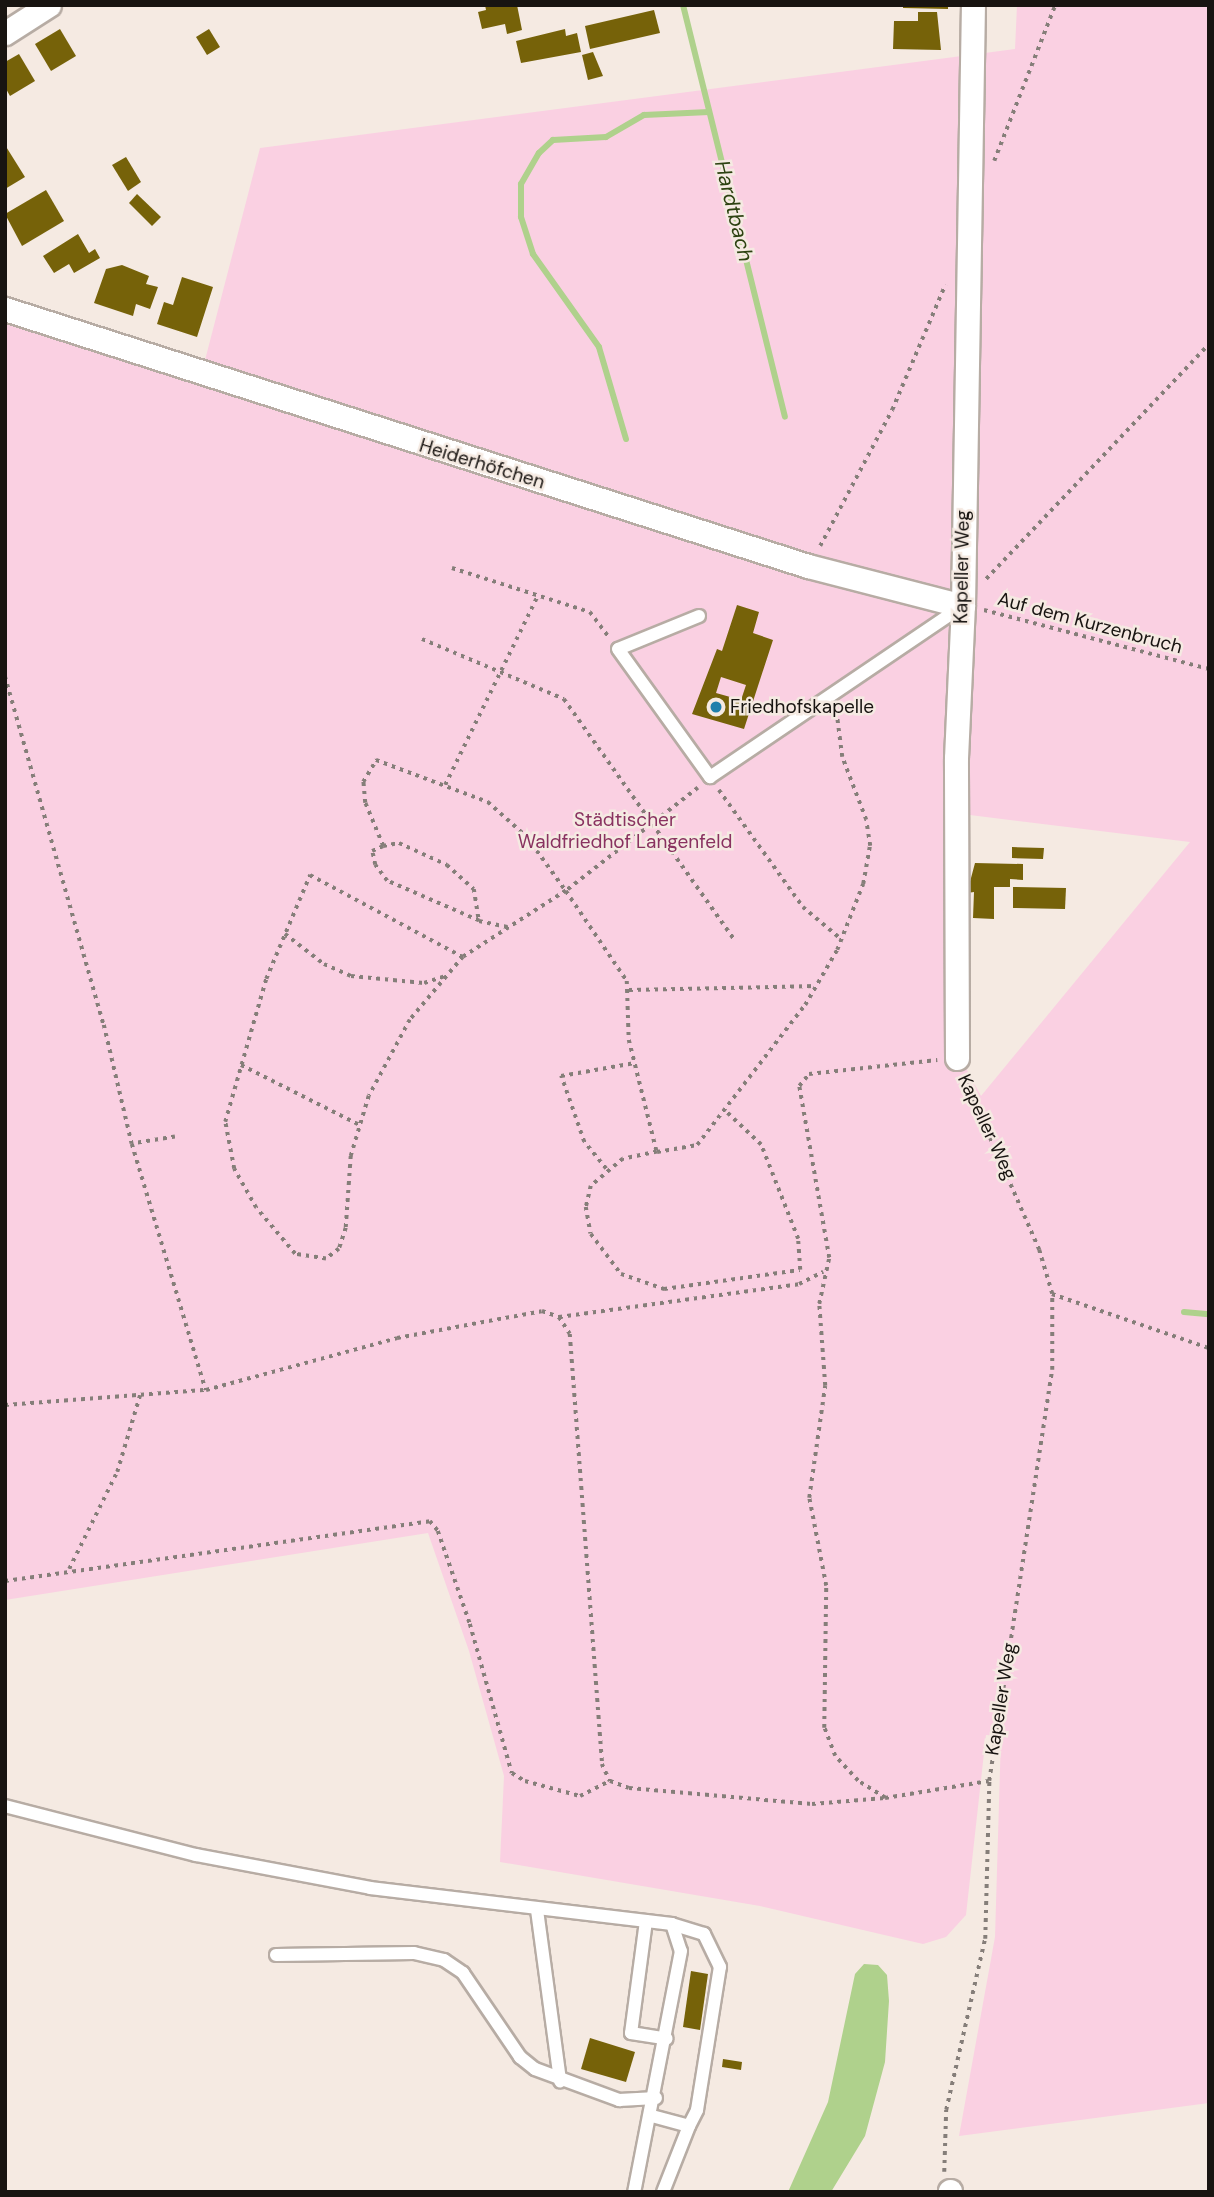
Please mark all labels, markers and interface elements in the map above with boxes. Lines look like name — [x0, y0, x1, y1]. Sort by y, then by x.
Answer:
water label: Hardtbach — [709, 158, 759, 264]
street label: Heiderhöfchen — [417, 434, 547, 494]
street label: Kapeller Weg — [950, 510, 974, 624]
street label: Auf dem Kurzenbruch — [995, 587, 1185, 659]
place label: Friedhofskapelle — [730, 696, 874, 718]
marker: Friedhofskapelle — [708, 699, 724, 715]
park label: Städtischer Waldfriedhof Langenfeld — [518, 809, 732, 853]
street label: Kapeller Weg — [953, 1071, 1021, 1183]
street label: Kapeller Weg — [981, 1641, 1021, 1757]

